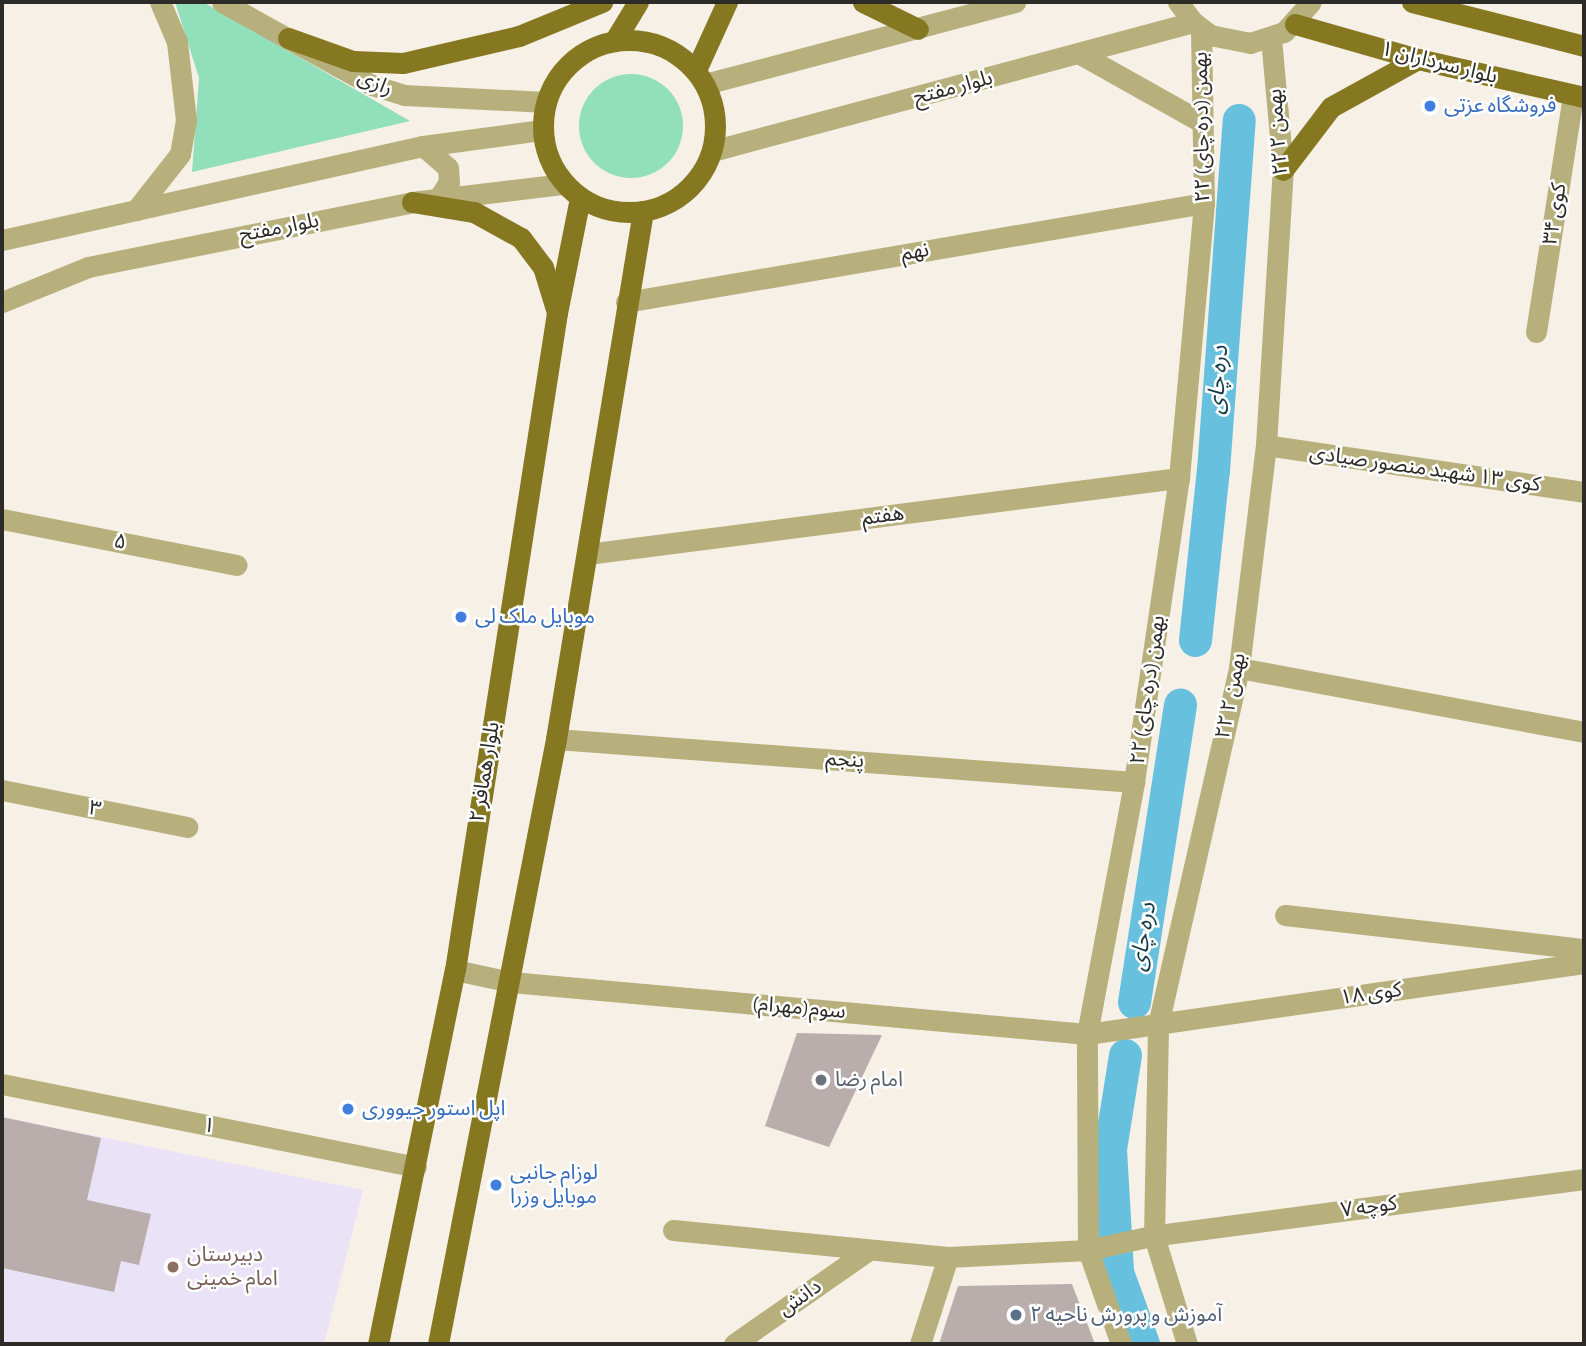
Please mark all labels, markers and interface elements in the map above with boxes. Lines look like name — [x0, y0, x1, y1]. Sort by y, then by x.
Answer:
street label: بلوار سرداران ۱ — [1378, 36, 1500, 90]
street label: ۲۲ بهمن (دره چای) — [1188, 52, 1216, 202]
street label: رازی — [354, 64, 396, 102]
street label: بلوار مفتح — [911, 65, 995, 111]
street label: ۲۲ بهمن ۲ — [1262, 88, 1294, 176]
place label: فروشگاه عزتی — [1444, 93, 1556, 119]
marker: فروشگاه عزتی — [1422, 98, 1438, 114]
street label: کوی ۳۴ — [1538, 181, 1572, 247]
street label: بلوار مفتح — [237, 208, 321, 248]
street label: نهم — [899, 237, 931, 267]
water label: دره چای — [1203, 345, 1235, 415]
street label: کوی ۱۳ شهید منصور صیادی — [1308, 440, 1542, 498]
street label: هفتم — [861, 501, 905, 531]
street label: ۵ — [112, 528, 128, 556]
place label: موبایل ملک لی — [475, 604, 595, 630]
marker: موبایل ملک لی — [453, 609, 469, 625]
street label: ۲۲ بهمن (دره چای) — [1125, 614, 1171, 766]
street label: ۲۲ بهمن ۲ — [1210, 651, 1252, 741]
street label: بلوار همافر ۲ — [465, 720, 505, 824]
street label: پنجم — [825, 746, 865, 774]
street label: ۳ — [87, 795, 103, 823]
water label: دره چای — [1125, 901, 1163, 973]
street label: کوی ۱۸ — [1339, 977, 1403, 1011]
street label: سوم(مهرام) — [751, 991, 847, 1025]
place label: امام رضا — [835, 1067, 903, 1093]
marker: امام رضا — [813, 1072, 829, 1088]
place label: اپل استور جيووری — [362, 1096, 506, 1122]
marker: اپل استور جيووری — [340, 1101, 356, 1117]
street label: ۱ — [201, 1112, 217, 1140]
place label: لوزام جانبی موبایل وزرا — [510, 1160, 598, 1210]
marker: لوزام جانبی موبایل وزرا — [488, 1177, 504, 1193]
street label: کوچه ۷ — [1339, 1191, 1399, 1223]
place label: دبیرستان امام خمینی — [187, 1242, 278, 1292]
marker: دبیرستان امام خمینی — [165, 1259, 181, 1275]
street label: دانش — [773, 1274, 827, 1322]
place label: آموزش و پرورش ناحیه ۲ — [1030, 1302, 1222, 1328]
marker: آموزش و پرورش ناحیه ۲ — [1008, 1307, 1024, 1323]

